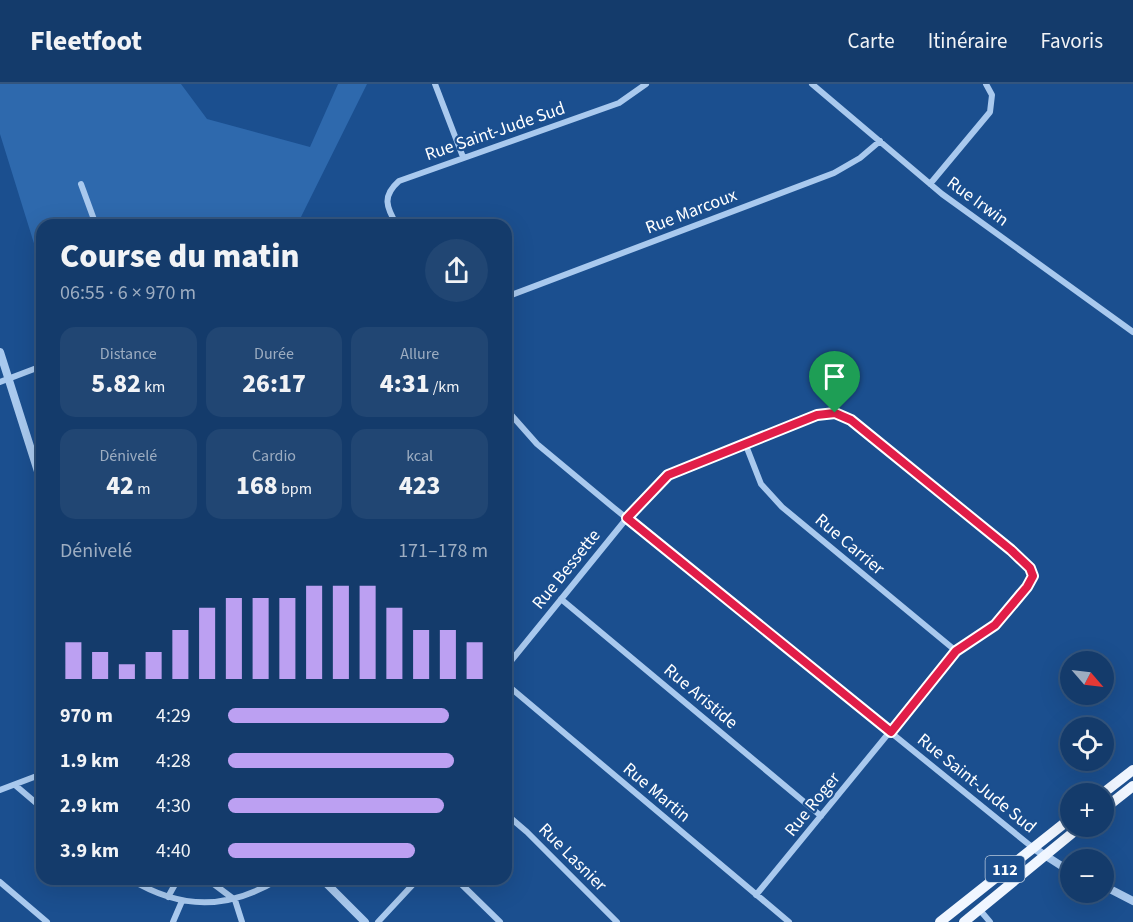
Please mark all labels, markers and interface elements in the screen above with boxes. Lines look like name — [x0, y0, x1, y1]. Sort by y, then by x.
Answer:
text: Fleetfoot — [30, 21, 142, 61]
text: Carte — [848, 26, 895, 56]
text: Itinéraire — [928, 26, 1007, 56]
text: Favoris — [1040, 26, 1103, 56]
street label: Rue Saint-Jude Sud — [422, 96, 569, 167]
street label: Rue Irwin — [942, 170, 1014, 232]
street label: Rue Marcoux — [642, 183, 741, 240]
text: Course du matin — [60, 233, 300, 280]
button: share — [425, 239, 488, 302]
text: 06:55 · 6 × 970 m — [60, 279, 196, 307]
text: Distance — [100, 343, 157, 365]
text: Durée — [254, 343, 294, 365]
text: Allure — [400, 343, 439, 365]
pin — [809, 351, 860, 413]
icon: arrive — [818, 360, 851, 393]
text: 5.82 — [91, 365, 141, 402]
text: 26:17 — [242, 365, 306, 402]
text: 4:31 — [380, 365, 430, 402]
text: km — [141, 376, 165, 398]
text: /km — [430, 376, 460, 398]
text: Dénivelé — [99, 445, 157, 467]
text: Cardio — [252, 445, 296, 467]
text: kcal — [406, 445, 433, 467]
text: 42 — [106, 467, 134, 504]
text: 168 — [236, 467, 278, 504]
text: 423 — [399, 467, 440, 504]
text: m — [134, 478, 150, 500]
text: bpm — [278, 478, 312, 500]
street label: Rue Carrier — [809, 508, 890, 581]
street label: Rue Bessette — [526, 524, 606, 615]
text: Dénivelé — [60, 537, 132, 565]
text: 171–178 m — [398, 537, 488, 565]
north arrow — [1060, 651, 1114, 705]
map controls — [1060, 651, 1114, 903]
street label: Rue Aristide — [658, 658, 743, 735]
text: 970 m — [60, 702, 113, 730]
text: 4:29 — [156, 702, 191, 730]
button: locate — [1060, 717, 1114, 771]
street label: Rue Saint-Jude Sud — [912, 728, 1042, 839]
text: 1.9 km — [60, 747, 119, 775]
text: 4:28 — [156, 747, 191, 775]
street label: Rue Martin — [617, 757, 696, 828]
street label: Rue Roger — [779, 766, 847, 842]
button: + — [1060, 783, 1114, 837]
text: 2.9 km — [60, 792, 119, 820]
text: 4:30 — [156, 792, 191, 820]
street label: Rue Lasnier — [533, 818, 613, 898]
text: 3.9 km — [60, 837, 119, 865]
text: 4:40 — [156, 837, 191, 865]
button: − — [1060, 849, 1114, 903]
road number: 112 — [986, 856, 1024, 882]

